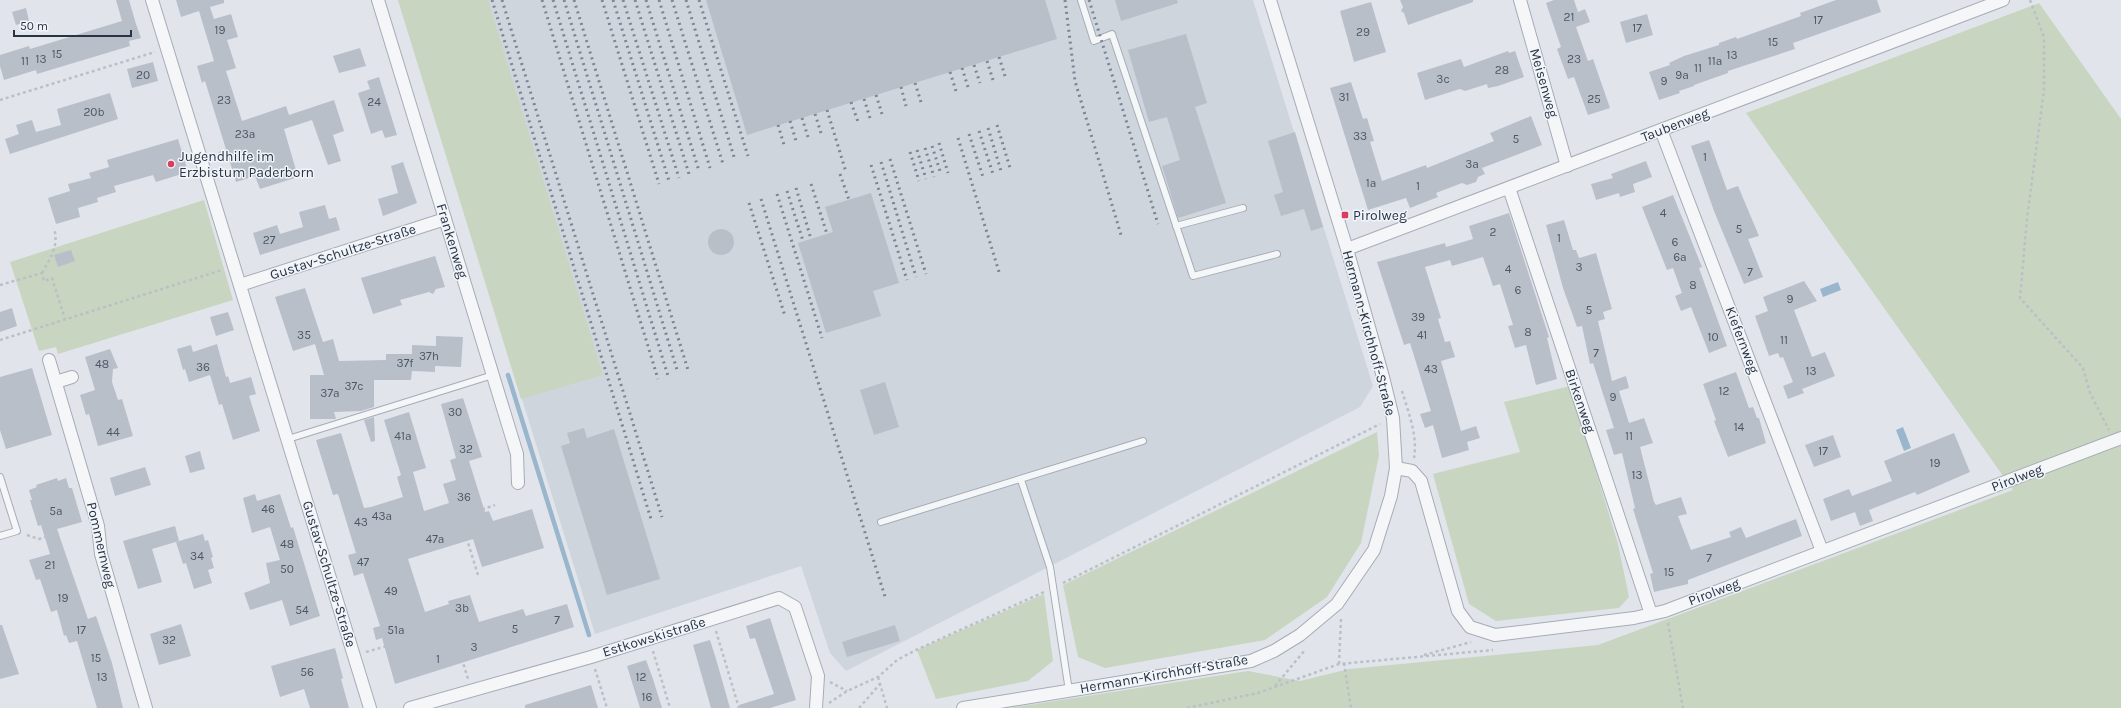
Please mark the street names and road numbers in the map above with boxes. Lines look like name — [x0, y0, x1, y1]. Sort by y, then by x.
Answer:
street label: Meisenweg — [1526, 46, 1562, 120]
street label: Taubenweg — [1639, 104, 1711, 146]
street label: Frankenweg — [433, 202, 471, 281]
street label: Gustav-Schultze-Straße — [268, 220, 418, 284]
street label: Hermann-Kirchhoff-Straße — [1339, 248, 1399, 418]
street label: Kiefernweg — [1721, 304, 1763, 376]
street label: Birkenweg — [1561, 367, 1599, 435]
street label: Pirolweg — [1989, 460, 2045, 496]
street label: Gustav-Schultze-Straße — [299, 499, 359, 649]
street label: Pommernweg — [83, 500, 119, 590]
street label: Pirolweg — [1686, 574, 1742, 610]
street label: Estkowskistraße — [600, 613, 708, 661]
street label: Hermann-Kirchhoff-Straße — [1079, 651, 1249, 697]

